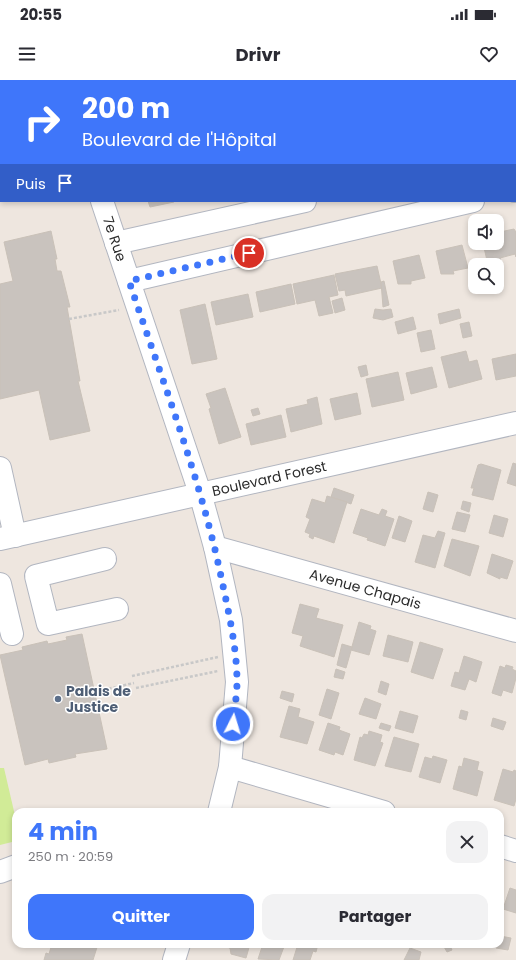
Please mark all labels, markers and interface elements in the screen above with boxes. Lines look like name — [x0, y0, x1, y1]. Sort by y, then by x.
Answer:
text: 20:55 — [20, 4, 62, 25]
text: Drivr — [235, 42, 281, 67]
icon: menu — [16, 43, 38, 65]
icon: heart — [478, 43, 500, 65]
text: 200 m — [82, 89, 170, 128]
icon: right — [16, 96, 68, 148]
text: Boulevard de l'Hôpital — [82, 127, 277, 152]
icon: arrive — [54, 172, 76, 194]
text: Puis — [16, 173, 46, 194]
street label: 7e Rue — [98, 214, 132, 264]
map controls — [468, 214, 504, 294]
button: sound — [468, 214, 504, 250]
pin — [232, 236, 266, 270]
icon: arrive — [238, 242, 260, 264]
button: search — [468, 258, 504, 294]
street label: Boulevard Forest — [210, 456, 328, 501]
street label: Avenue Chapais — [307, 564, 423, 614]
place label: Palais de Justice — [66, 681, 131, 717]
marker: Palais de Justice — [53, 694, 63, 704]
position arrow — [212, 703, 254, 745]
text: 4 min — [28, 815, 98, 848]
button: close — [446, 821, 488, 863]
text: 250 m · 20:59 — [28, 847, 113, 866]
button: Quitter — [28, 894, 254, 940]
button: Partager — [262, 894, 488, 940]

